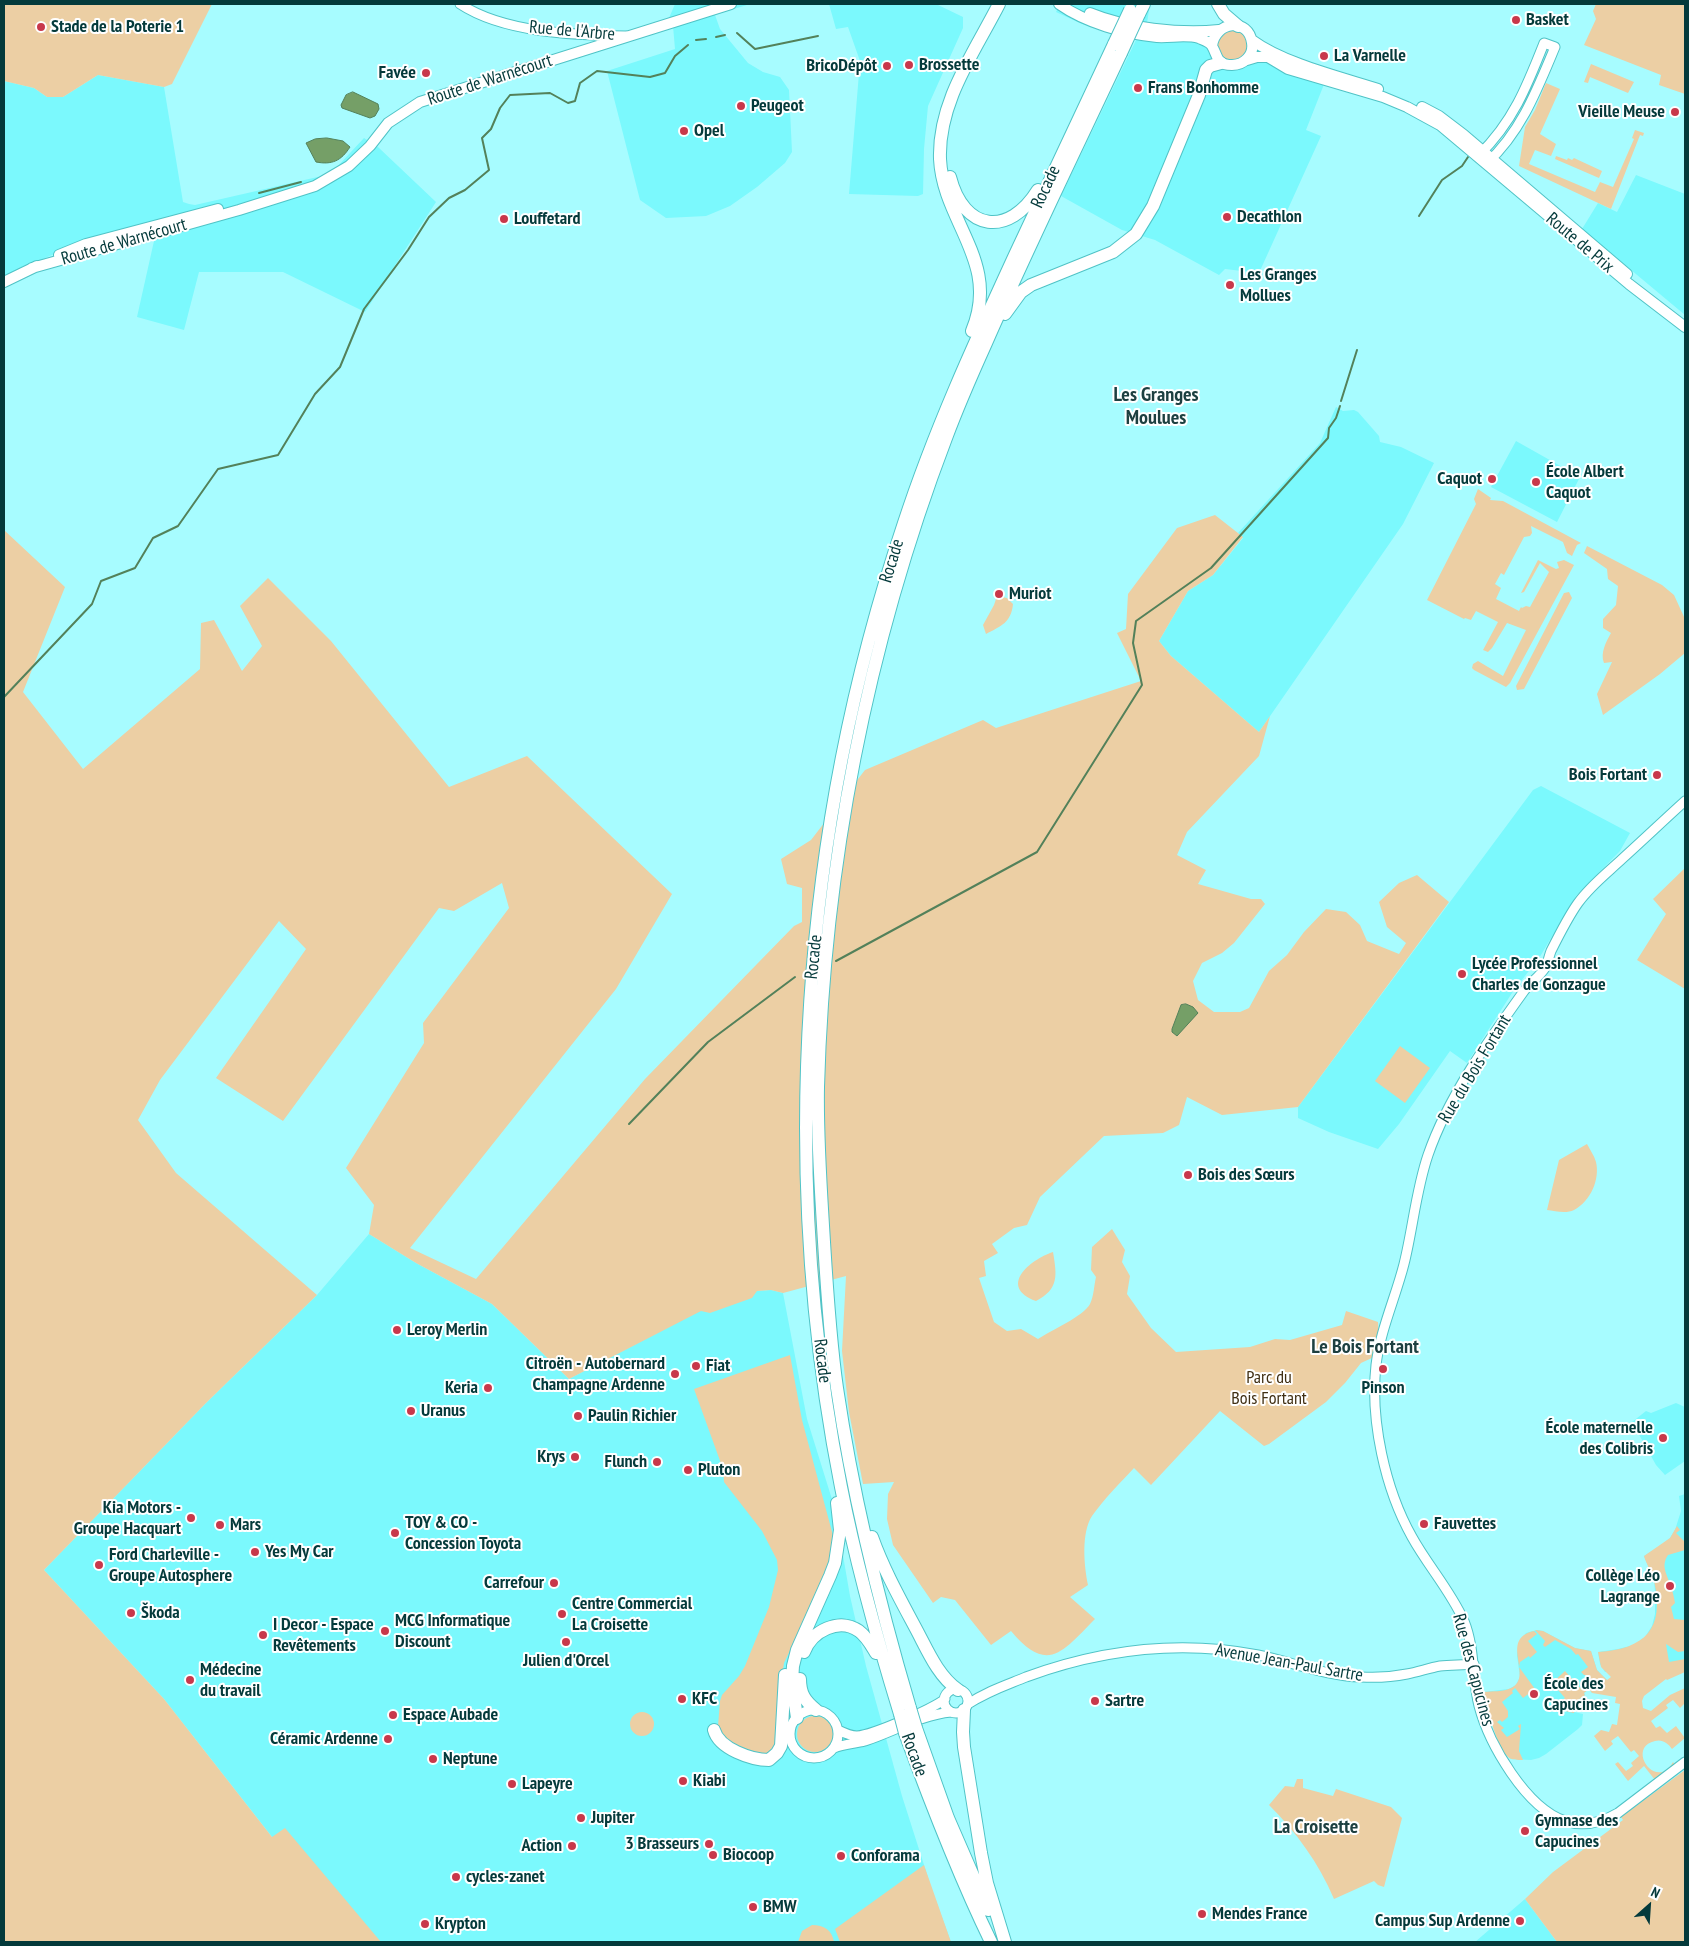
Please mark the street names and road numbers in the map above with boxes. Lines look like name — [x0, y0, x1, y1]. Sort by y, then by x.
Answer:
street label: Rue de l'Arbre — [528, 16, 616, 46]
street label: Route de Warnécourt — [425, 50, 555, 110]
street label: Rocade — [1027, 162, 1065, 212]
street label: Route de Prix — [1541, 208, 1619, 278]
street label: Route de Warnécourt — [59, 214, 189, 270]
street label: Rocade — [875, 537, 909, 585]
street label: Rocade — [801, 934, 827, 980]
street label: Rue du Bois Fortant — [1434, 1011, 1516, 1127]
street label: Rocade — [809, 1338, 835, 1384]
street label: Rue des Capucines — [1448, 1611, 1498, 1729]
street label: Avenue Jean-Paul Sartre — [1213, 1639, 1365, 1687]
street label: Rocade — [896, 1730, 932, 1780]

